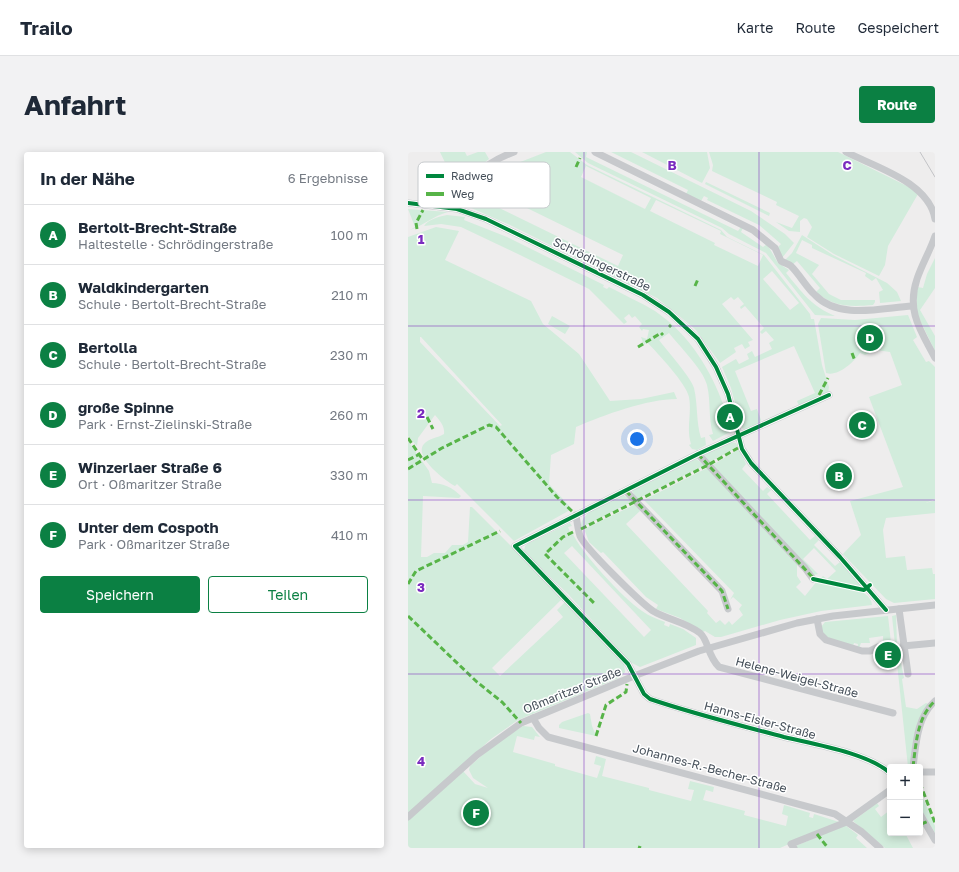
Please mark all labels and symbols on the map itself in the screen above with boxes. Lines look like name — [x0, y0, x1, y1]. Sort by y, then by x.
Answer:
text: B — [667, 157, 677, 173]
text: C — [842, 157, 852, 173]
legend — [418, 162, 550, 208]
text: Radweg — [451, 169, 493, 182]
text: Weg — [451, 187, 474, 200]
text: 1 — [418, 231, 425, 247]
street label: Schrödingerstraße — [551, 234, 653, 294]
pin: D — [857, 323, 883, 353]
pin: A — [717, 402, 743, 432]
text: 2 — [417, 405, 425, 421]
pin: C — [849, 410, 875, 440]
your location — [627, 429, 647, 449]
pin: B — [826, 461, 852, 491]
text: 3 — [417, 579, 425, 595]
pin: E — [875, 640, 901, 670]
street label: Helene-Weigel-Straße — [734, 653, 860, 701]
street label: Oßmaritzer Straße — [521, 663, 623, 717]
street label: Hanns-Eisler-Straße — [702, 698, 818, 742]
street label: Johannes-R.-Becher-Straße — [631, 740, 789, 796]
text: 4 — [417, 753, 425, 769]
pin: F — [463, 798, 489, 828]

